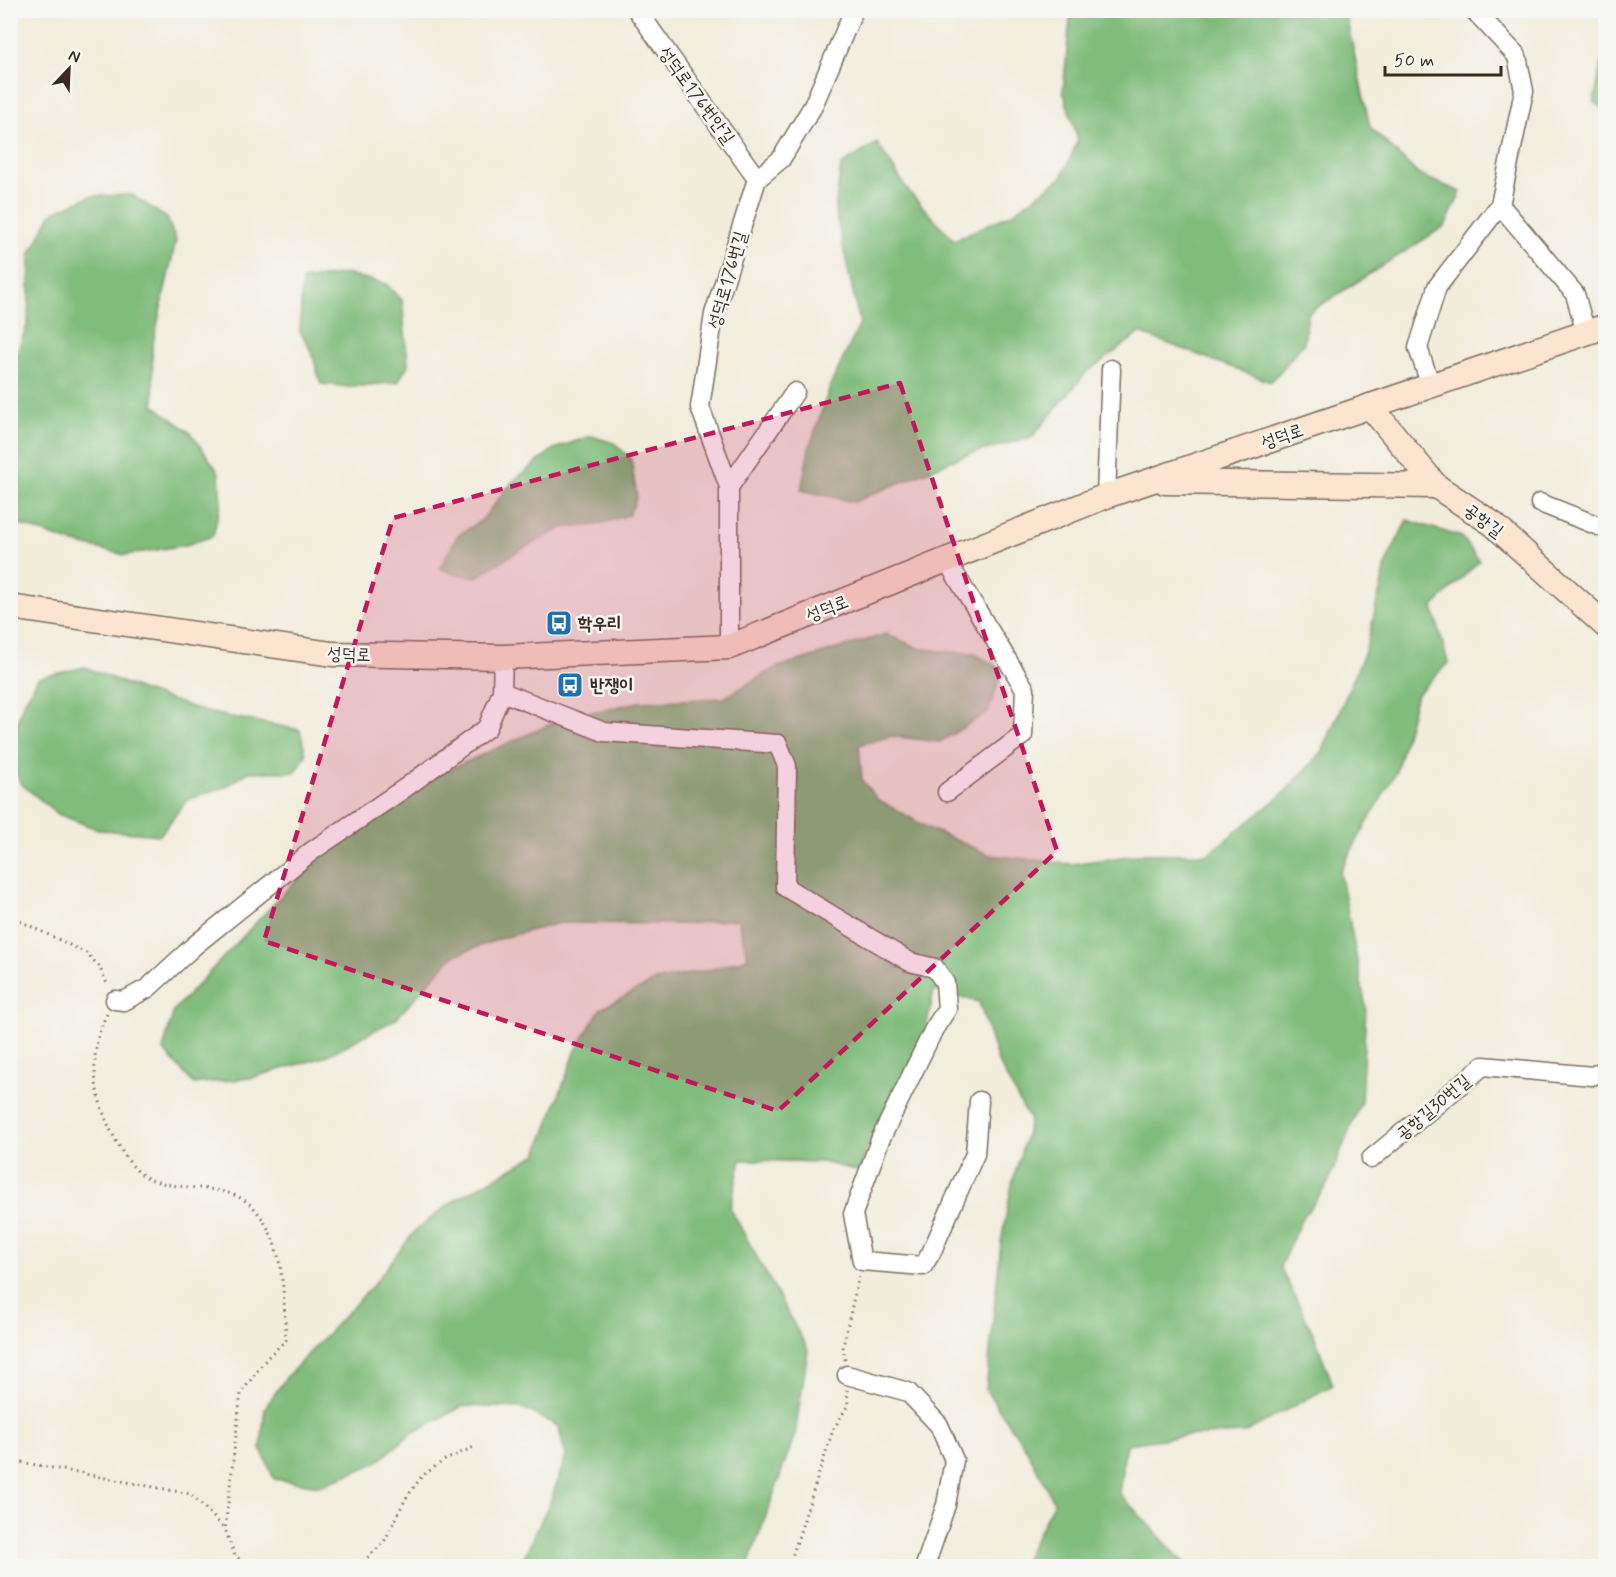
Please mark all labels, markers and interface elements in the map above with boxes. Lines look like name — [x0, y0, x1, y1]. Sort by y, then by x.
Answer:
north arrow — [39, 39, 99, 99]
scale bar — [1385, 39, 1500, 77]
street label: 성덕로176번안길 — [653, 42, 740, 150]
text: N — [65, 45, 83, 68]
text: 50 m — [1394, 49, 1434, 73]
street label: 성덕로176번길 — [703, 228, 754, 332]
street label: 성덕로 — [1258, 419, 1307, 455]
street label: 공항길 — [1459, 498, 1508, 544]
street label: 성덕로 — [803, 590, 852, 628]
bus stop icon: 학우리 — [544, 608, 574, 638]
place label: 학우리 — [577, 612, 621, 636]
street label: 성덕로 — [327, 642, 371, 668]
bus stop icon: 반쟁이 — [555, 670, 585, 700]
place label: 반쟁이 — [590, 674, 633, 698]
street label: 공항길30번길 — [1391, 1069, 1476, 1146]

